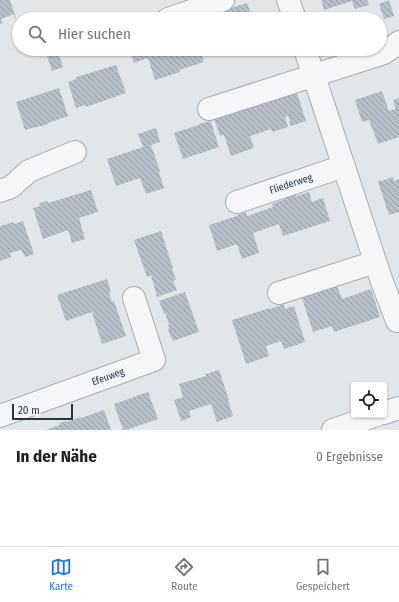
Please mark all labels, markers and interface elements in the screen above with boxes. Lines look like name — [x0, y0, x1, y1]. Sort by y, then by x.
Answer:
search box — [12, 12, 387, 56]
icon: search — [26, 23, 48, 45]
text: Hier suchen — [58, 25, 131, 43]
street label: Fliederweg — [268, 171, 314, 197]
street label: Efeuweg — [90, 365, 126, 388]
map controls — [351, 382, 387, 418]
button: locate — [351, 382, 387, 418]
scale bar — [12, 402, 73, 421]
text: 20 m — [18, 404, 40, 417]
text: In der Nähe — [16, 446, 97, 467]
text: 0 Ergebnisse — [316, 449, 383, 464]
tab: Karte — [49, 556, 73, 593]
tab: Route — [171, 556, 198, 593]
tab: Gespeichert — [296, 556, 350, 593]

